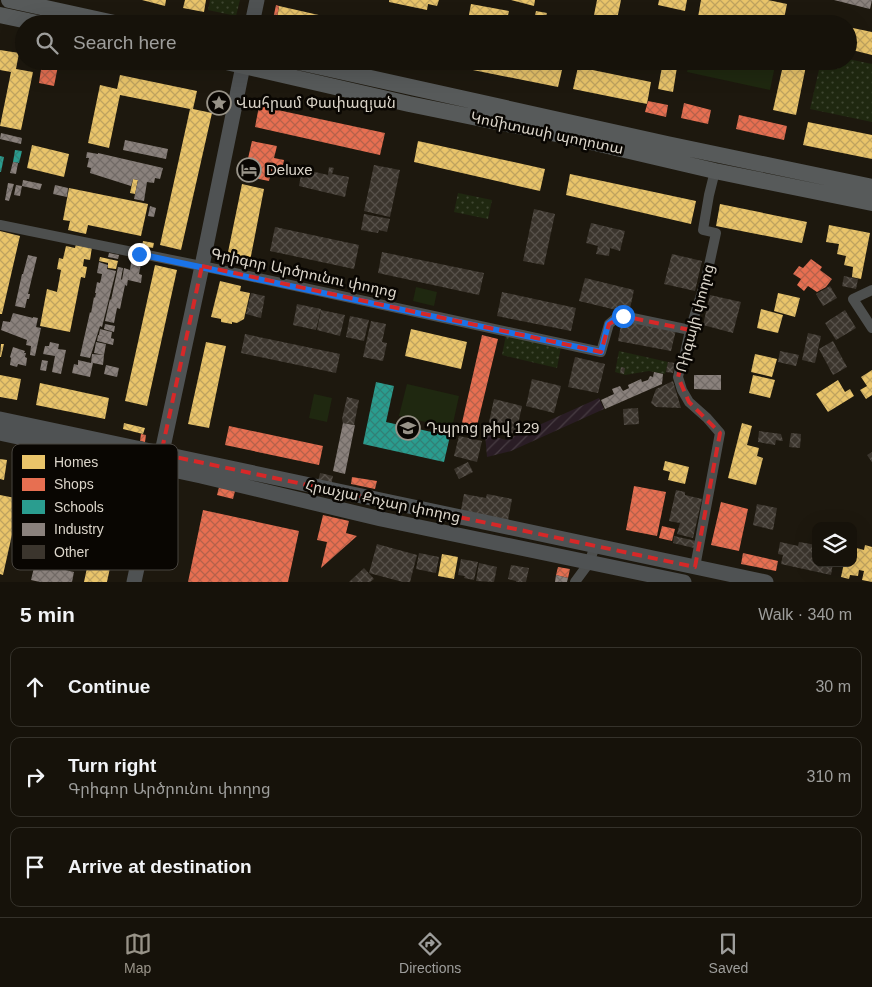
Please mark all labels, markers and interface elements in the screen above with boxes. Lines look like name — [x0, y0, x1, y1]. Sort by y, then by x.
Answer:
search box — [15, 15, 857, 70]
icon: search — [33, 29, 61, 57]
text: Search here — [73, 32, 177, 53]
place icon: Վահրամ Փափազյան — [206, 90, 232, 116]
place label: Վահրամ Փափազյան — [236, 94, 396, 112]
street label: Կոմիտասի պողոտա — [469, 108, 625, 158]
hotel icon: Deluxe — [236, 157, 262, 183]
place label: Deluxe — [266, 161, 313, 178]
route end — [128, 243, 151, 266]
street label: Գրիգոր Արծրունու փողոց — [209, 244, 399, 302]
street label: Ռիգայի փողոց — [672, 262, 718, 374]
route start — [612, 305, 635, 328]
school or university icon: Դպրոց թիվ 129 — [395, 415, 421, 441]
place label: Դպրոց թիվ 129 — [426, 419, 539, 437]
legend — [12, 444, 178, 570]
text: Homes — [54, 454, 98, 470]
text: Shops — [54, 476, 94, 492]
street label: Հրաչյա Քոչար փողոց — [304, 476, 462, 526]
text: Schools — [54, 499, 104, 515]
text: Industry — [54, 521, 104, 537]
map controls — [812, 522, 857, 567]
button: layers — [812, 522, 857, 567]
text: Other — [54, 544, 89, 560]
text: 5 min — [20, 603, 75, 626]
text: Walk · 340 m — [758, 606, 852, 623]
icon: ahead — [21, 673, 49, 701]
text: Continue — [68, 676, 150, 697]
text: 30 m — [815, 678, 851, 695]
text: Turn right — [68, 755, 156, 776]
icon: right — [21, 763, 49, 791]
text: 310 m — [807, 768, 851, 785]
text: Գրիգոր Արծրունու փողոց — [68, 780, 271, 797]
icon: arrive — [21, 853, 49, 881]
text: Arrive at destination — [68, 856, 252, 877]
tab: Map — [124, 930, 152, 976]
tab: Directions — [399, 930, 461, 976]
tab: Saved — [709, 930, 748, 976]

